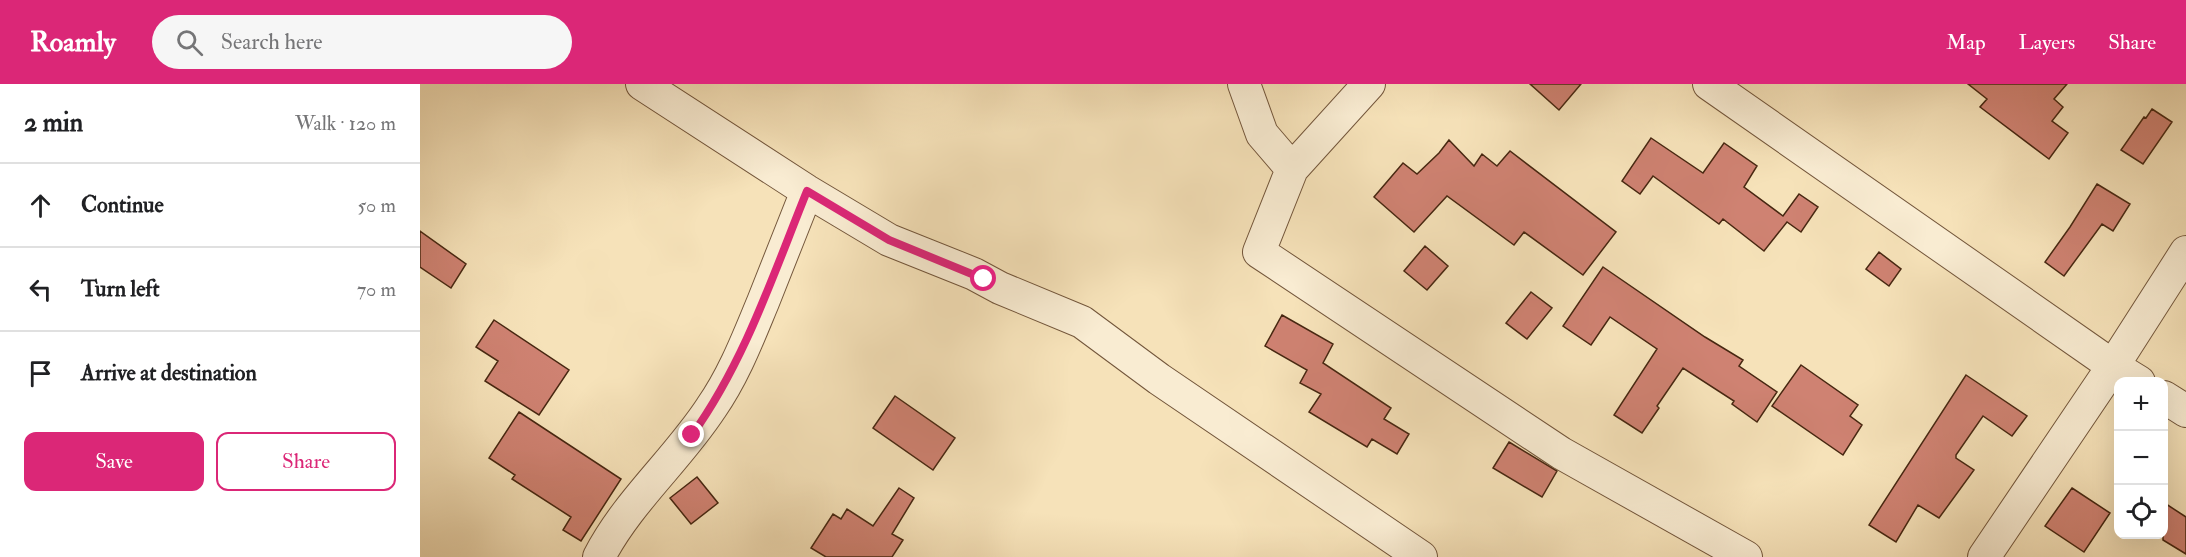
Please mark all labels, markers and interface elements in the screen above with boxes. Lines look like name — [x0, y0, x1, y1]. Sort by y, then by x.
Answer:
search box — [152, 15, 572, 69]
text: Roamly — [30, 25, 116, 60]
icon: search — [173, 26, 206, 59]
text: Search here — [221, 28, 323, 56]
text: Map — [1946, 29, 1986, 56]
text: Layers — [2019, 29, 2075, 56]
text: Share — [2108, 29, 2156, 56]
text: 2 min — [24, 107, 83, 139]
text: Walk · 120 m — [295, 111, 396, 136]
icon: ahead — [24, 189, 57, 222]
text: Continue — [81, 191, 164, 219]
text: 50 m — [357, 193, 396, 218]
route start — [970, 265, 996, 291]
icon: left — [24, 273, 57, 306]
text: Turn left — [81, 275, 160, 303]
text: 70 m — [357, 277, 396, 302]
icon: arrive — [24, 357, 57, 390]
text: Arrive at destination — [81, 359, 257, 387]
map controls — [2114, 377, 2168, 539]
button: + — [2114, 377, 2168, 431]
route end — [678, 421, 704, 447]
button: − — [2114, 431, 2168, 485]
button: Save — [24, 432, 204, 491]
button: Share — [216, 432, 396, 491]
button: locate — [2114, 485, 2168, 539]

